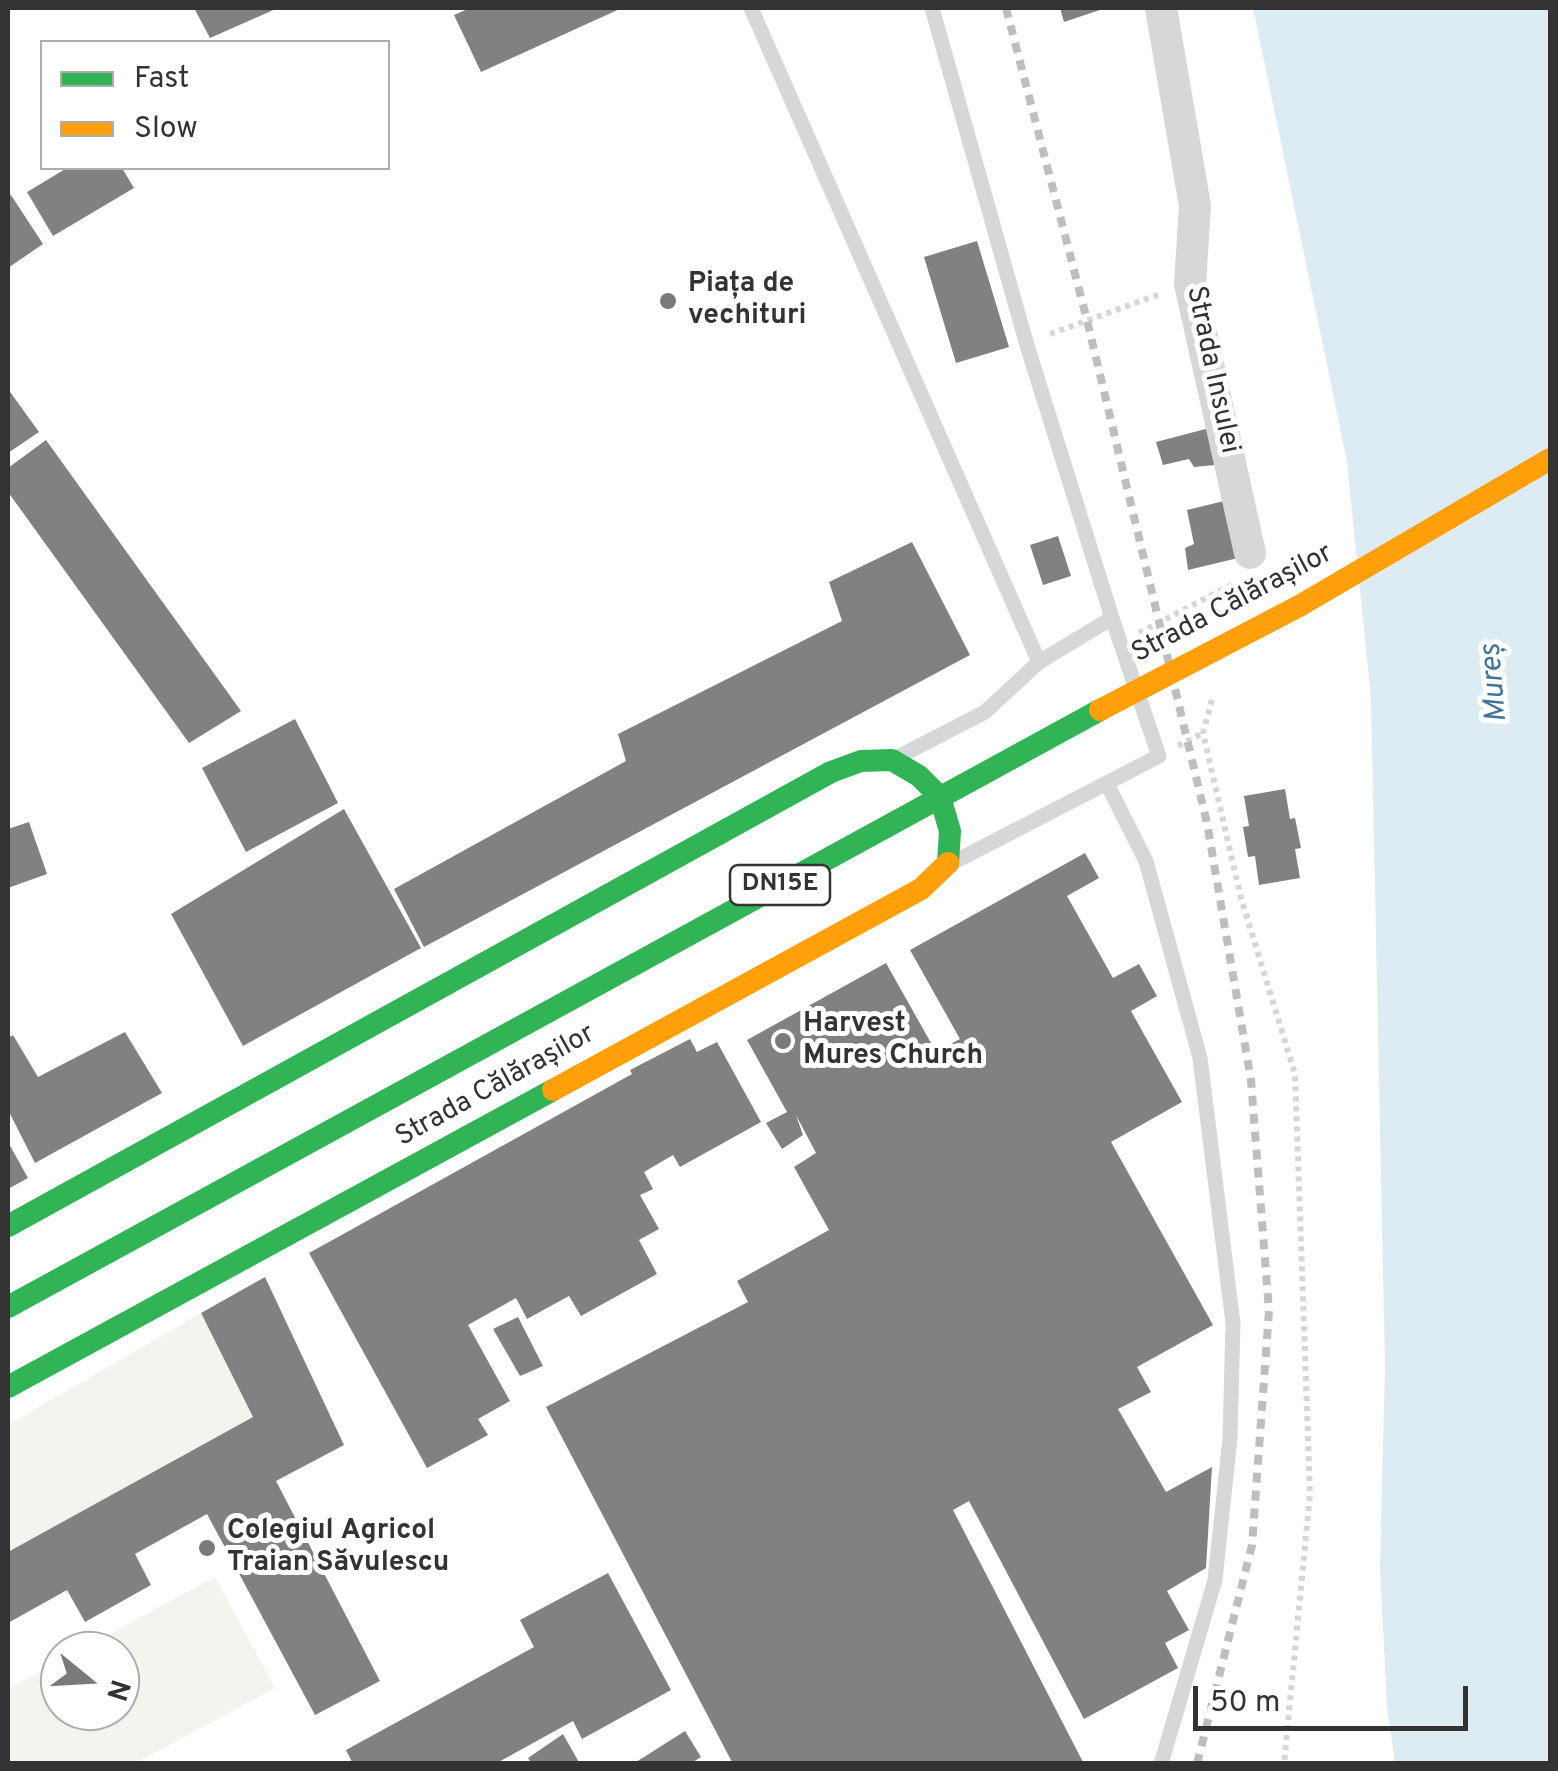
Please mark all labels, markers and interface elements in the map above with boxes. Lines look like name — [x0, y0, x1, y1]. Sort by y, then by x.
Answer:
legend — [40, 40, 390, 170]
text: Fast — [134, 61, 189, 98]
text: Slow — [134, 111, 198, 148]
place label: Piața de vechituri — [688, 268, 806, 334]
street label: Strada Insulei — [1177, 283, 1245, 457]
marker: Piața de vechituri — [657, 290, 679, 312]
street label: Strada Călărașilor — [1127, 538, 1339, 672]
water label: Mureș — [1475, 642, 1517, 724]
road number: DN15E — [730, 865, 830, 905]
place label: Harvest Mures Church — [803, 1008, 983, 1074]
street label: Strada Călărașilor — [391, 1018, 601, 1156]
marker: Harvest Mures Church — [772, 1030, 794, 1052]
place label: Colegiul Agricol Traian Săvulescu — [227, 1515, 449, 1581]
marker: Colegiul Agricol Traian Săvulescu — [196, 1537, 218, 1559]
north arrow — [40, 1631, 140, 1731]
scale bar — [1198, 1666, 1473, 1728]
text: N — [96, 1675, 137, 1705]
text: 50 m — [1210, 1685, 1280, 1722]

